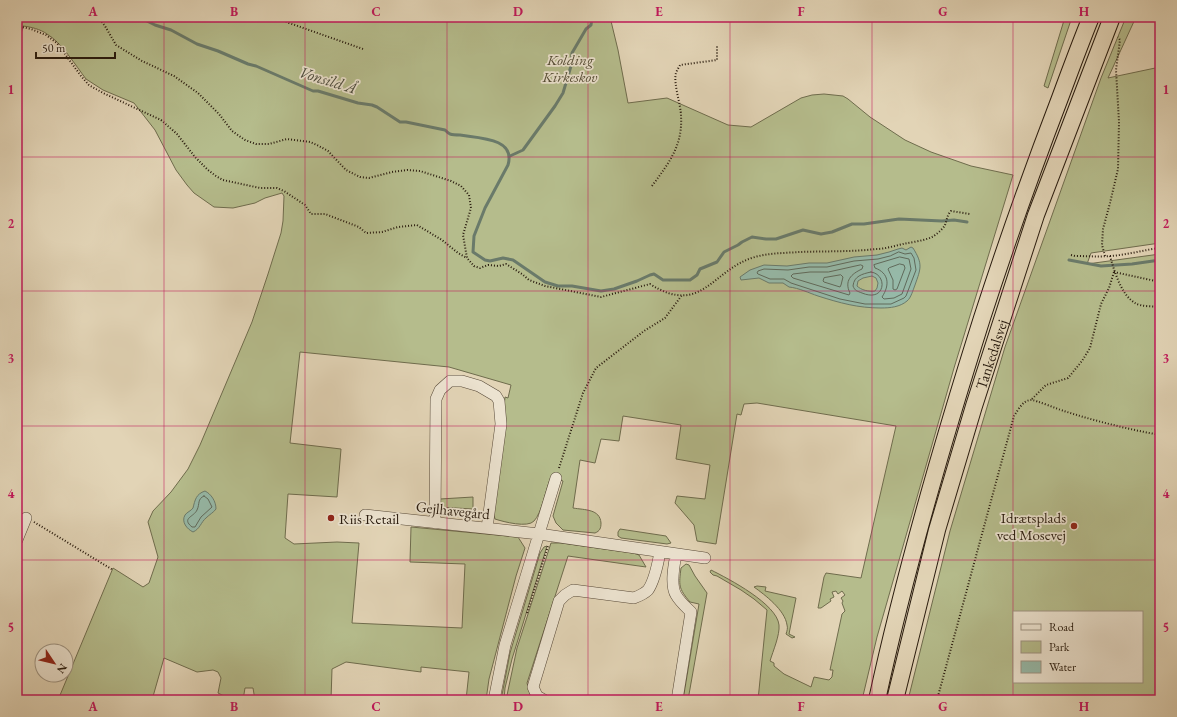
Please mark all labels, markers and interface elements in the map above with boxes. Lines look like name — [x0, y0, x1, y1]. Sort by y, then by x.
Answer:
text: A — [87, 3, 98, 20]
text: B — [230, 3, 238, 20]
text: C — [371, 3, 381, 20]
text: D — [513, 3, 523, 20]
text: E — [655, 3, 663, 20]
text: F — [797, 3, 805, 20]
text: G — [938, 3, 948, 20]
text: H — [1079, 3, 1090, 20]
scale bar — [36, 34, 115, 60]
text: 50 m — [42, 40, 66, 56]
park label: Kolding Kirkeskov — [542, 50, 597, 86]
water label: Vonsild Å — [297, 61, 361, 99]
text: 1 — [8, 81, 15, 98]
text: 1 — [1163, 81, 1170, 98]
text: 2 — [8, 215, 15, 232]
text: 2 — [1163, 215, 1170, 232]
street label: Tankedalsvej — [971, 317, 1011, 392]
text: 3 — [8, 350, 15, 367]
text: 3 — [1163, 350, 1170, 367]
text: 4 — [8, 485, 15, 502]
text: 4 — [1163, 485, 1170, 502]
street label: Gejlhavegård — [415, 497, 491, 523]
place label: Idrætsplads ved Mosevej — [997, 508, 1066, 544]
place label: Riis Retail — [339, 509, 400, 528]
marker: Riis Retail — [326, 513, 336, 523]
marker: Idrætsplads ved Mosevej — [1069, 521, 1079, 531]
legend — [1013, 611, 1143, 683]
text: 5 — [8, 619, 14, 636]
text: Road — [1049, 619, 1075, 635]
text: 5 — [1163, 619, 1169, 636]
text: Park — [1049, 639, 1070, 655]
north arrow — [34, 643, 74, 683]
text: Water — [1049, 659, 1076, 675]
text: N — [54, 661, 70, 676]
text: A — [87, 698, 98, 715]
text: B — [230, 698, 238, 715]
text: C — [371, 698, 381, 715]
text: D — [513, 698, 523, 715]
text: E — [655, 698, 663, 715]
text: F — [797, 698, 805, 715]
text: G — [938, 698, 948, 715]
text: H — [1079, 698, 1090, 715]

